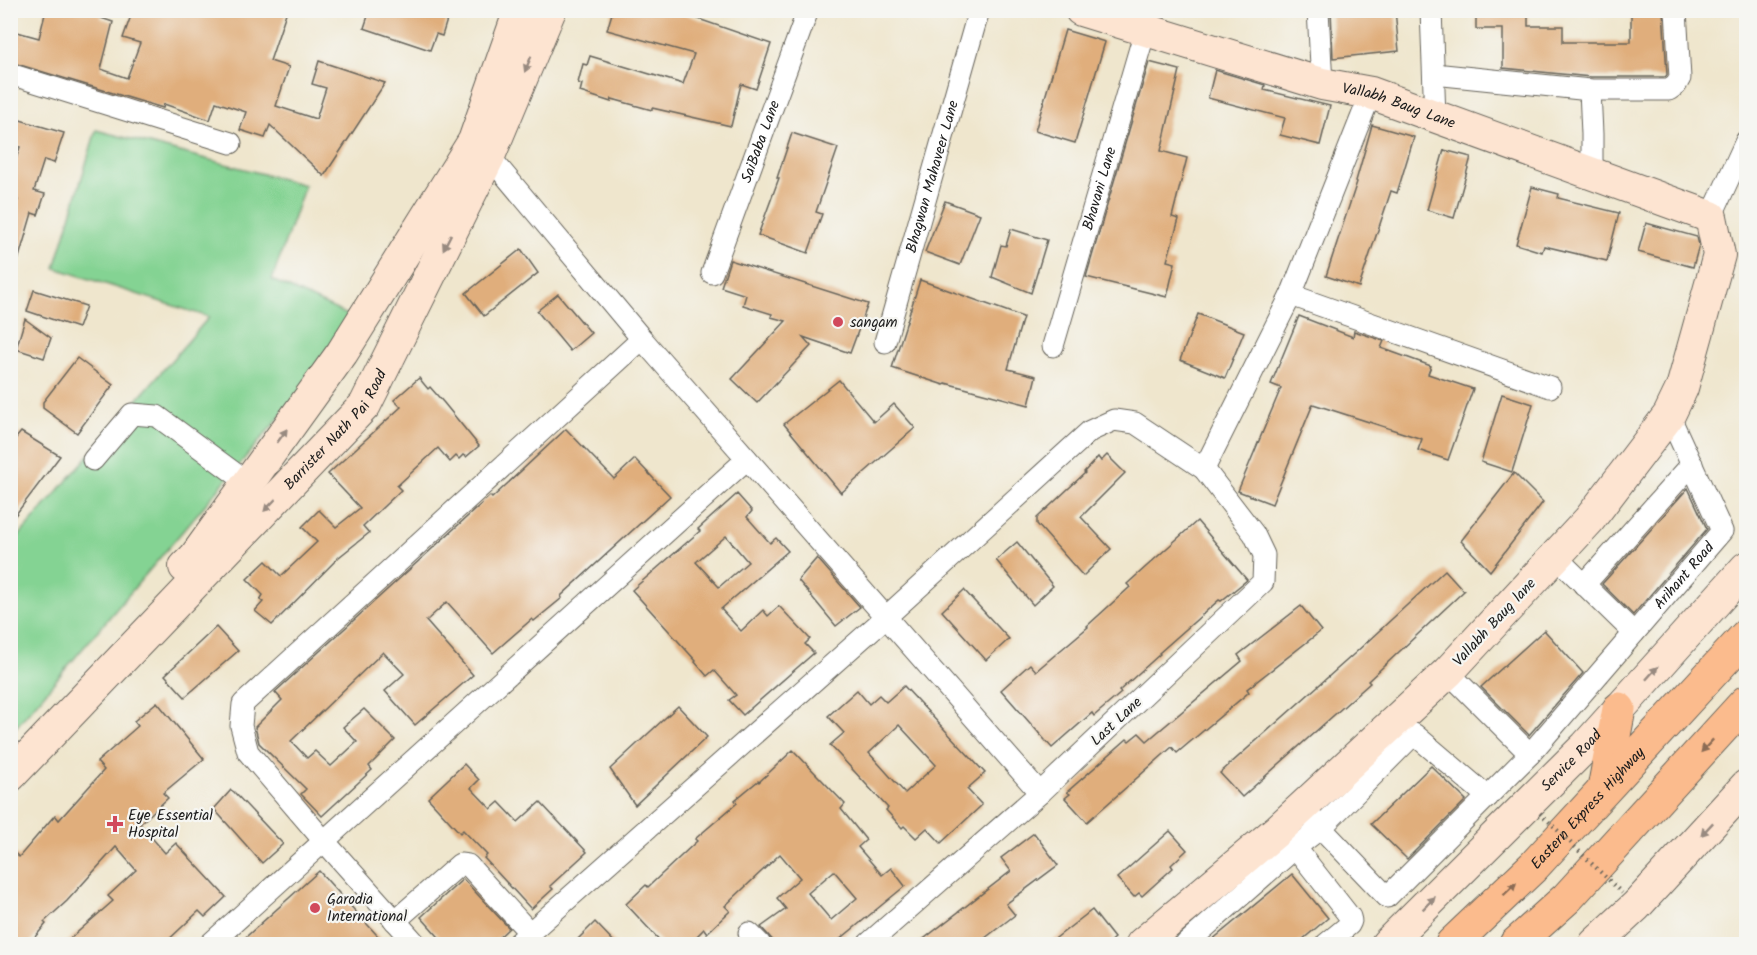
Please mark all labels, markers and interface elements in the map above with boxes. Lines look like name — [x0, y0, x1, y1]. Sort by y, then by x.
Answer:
one-way arrow — [523, 56, 533, 74]
street label: Vallabh Baug Lane — [1340, 77, 1459, 136]
street label: SaiBaba Lane — [735, 97, 787, 186]
street label: Bhagwan Mahaveer Lane — [900, 97, 966, 256]
street label: Bhavani Lane — [1076, 144, 1124, 233]
one-way arrow — [442, 233, 451, 250]
place label: sangam — [850, 311, 898, 335]
marker: sangam — [831, 315, 845, 329]
street label: Barrister Nath Pai Road — [279, 365, 394, 496]
one-way arrow — [276, 429, 288, 445]
one-way arrow — [263, 498, 277, 512]
street label: Arihant Road — [1648, 536, 1721, 615]
street label: Vallabh Baug lane — [1447, 573, 1542, 672]
one-way arrow — [1645, 666, 1658, 681]
street label: Last Lane — [1085, 691, 1148, 752]
street label: Service Road — [1535, 724, 1609, 798]
one-way arrow — [1700, 738, 1714, 753]
street label: Eastern Express Highway — [1525, 741, 1652, 876]
place label: Eye Essential Hospital — [128, 804, 213, 845]
marker: Eye Essential Hospital — [106, 815, 124, 833]
one-way arrow — [1701, 821, 1714, 836]
one-way arrow — [1502, 883, 1516, 897]
place label: Garodia International — [327, 888, 407, 929]
one-way arrow — [1421, 897, 1435, 911]
marker: Garodia International — [308, 901, 322, 915]

